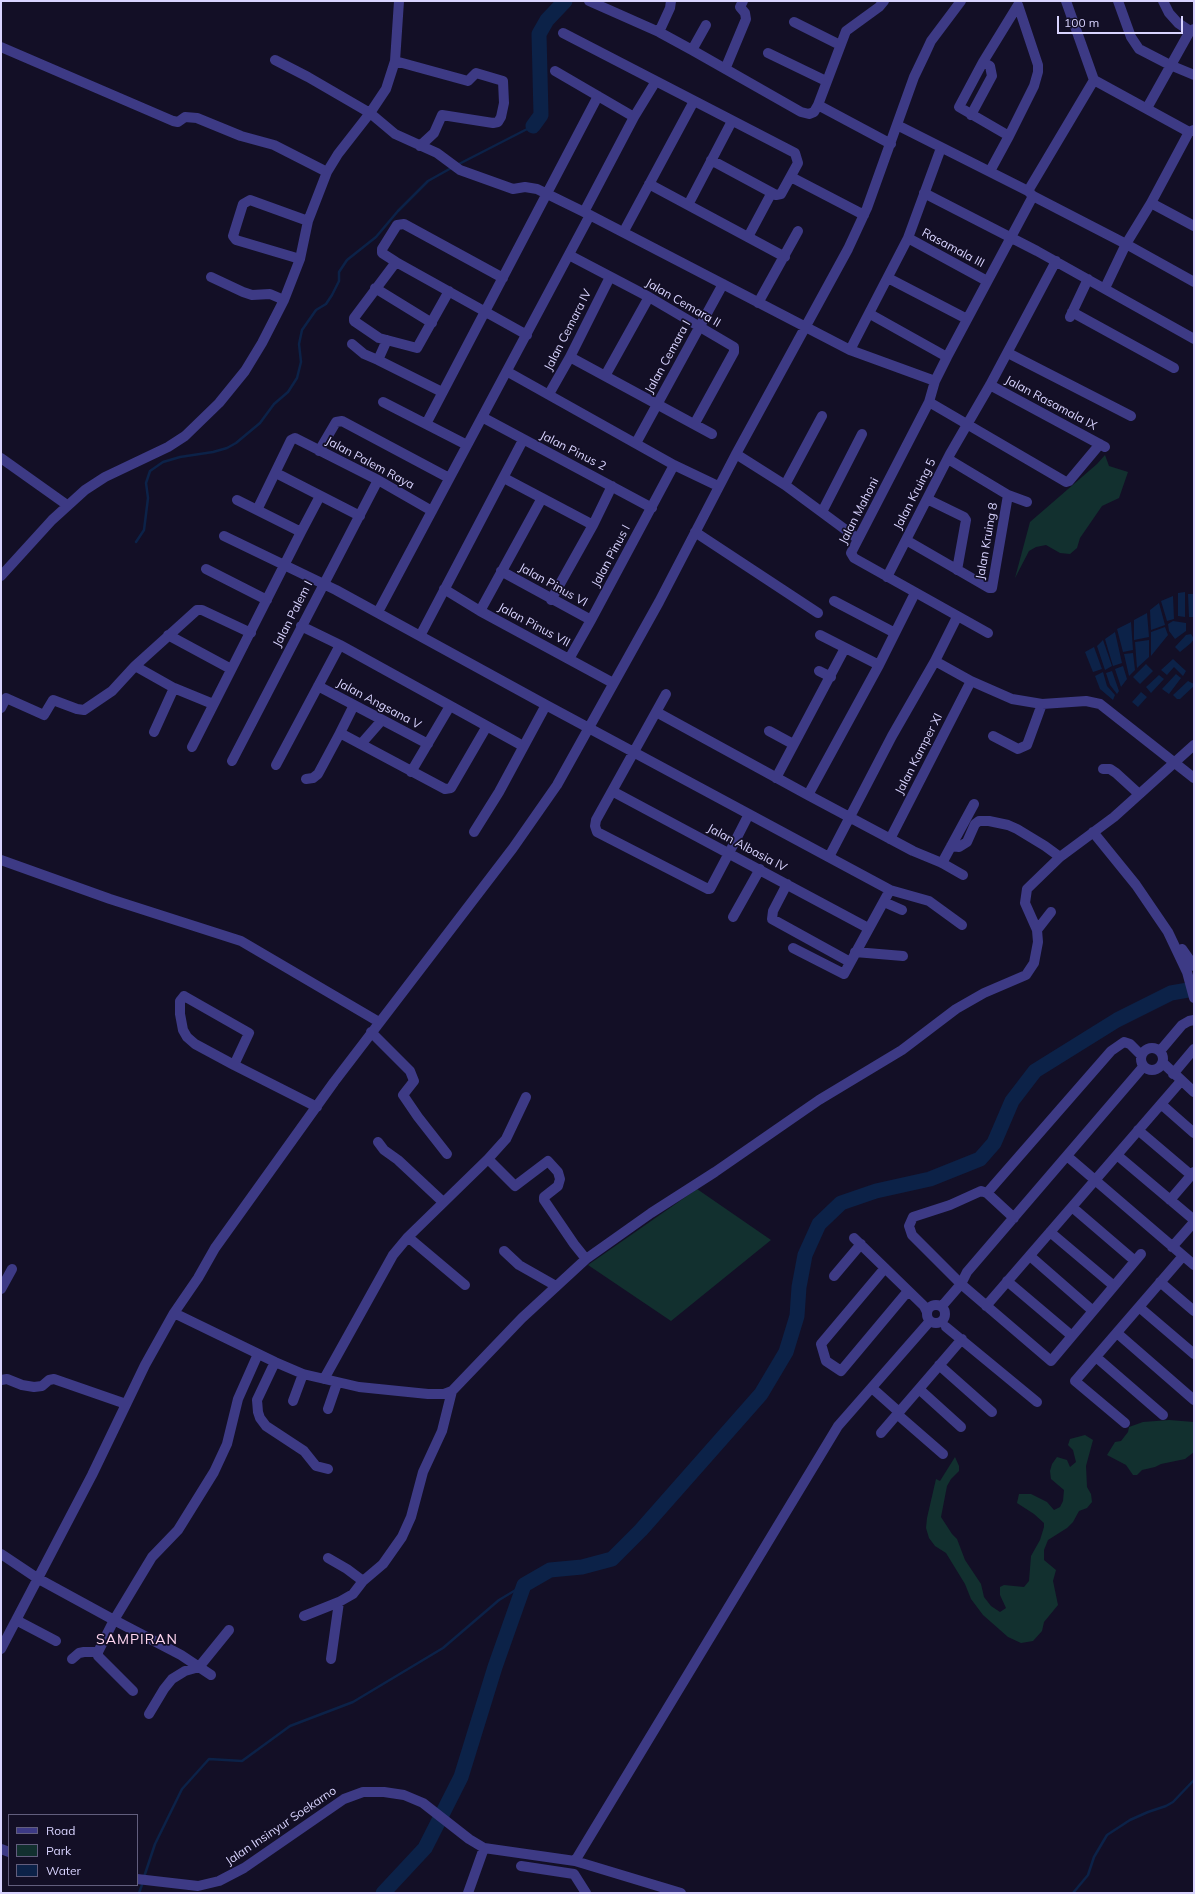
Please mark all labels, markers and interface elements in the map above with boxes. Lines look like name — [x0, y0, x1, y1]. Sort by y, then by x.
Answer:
scale bar — [1059, 8, 1185, 34]
text: 100 m — [1064, 15, 1099, 30]
street label: Rasamala III — [919, 225, 987, 271]
street label: Jalan Cemara II — [643, 276, 723, 330]
street label: Jalan Cemara IV — [541, 287, 595, 373]
street label: Jalan Cemara I — [642, 318, 694, 396]
street label: Jalan Rasamala IX — [1003, 373, 1099, 433]
street label: Jalan Pinus 2 — [538, 428, 608, 474]
street label: Jalan Palem Raya — [323, 434, 417, 492]
street label: Jalan Kruing 5 — [891, 456, 939, 532]
street label: Jalan Mahoni — [836, 475, 882, 547]
street label: Jalan Kruing 8 — [973, 501, 1001, 581]
street label: Jalan Pinus I — [589, 523, 633, 589]
street label: Jalan Pinus Vl — [516, 560, 590, 610]
street label: Jalan Palem I — [270, 579, 316, 649]
street label: Jalan Pinus VII — [495, 600, 573, 650]
street label: Jalan Angsana V — [334, 676, 424, 732]
street label: Jalan Kamper XI — [892, 711, 946, 797]
street label: Jalan Albasia lV — [705, 821, 789, 875]
district label: SAMPIRAN — [96, 1632, 178, 1648]
street label: Jalan Insinyur Soekarno — [223, 1784, 339, 1868]
legend — [8, 1814, 138, 1886]
text: Road — [46, 1823, 75, 1838]
text: Park — [46, 1843, 71, 1858]
text: Water — [46, 1863, 81, 1878]

